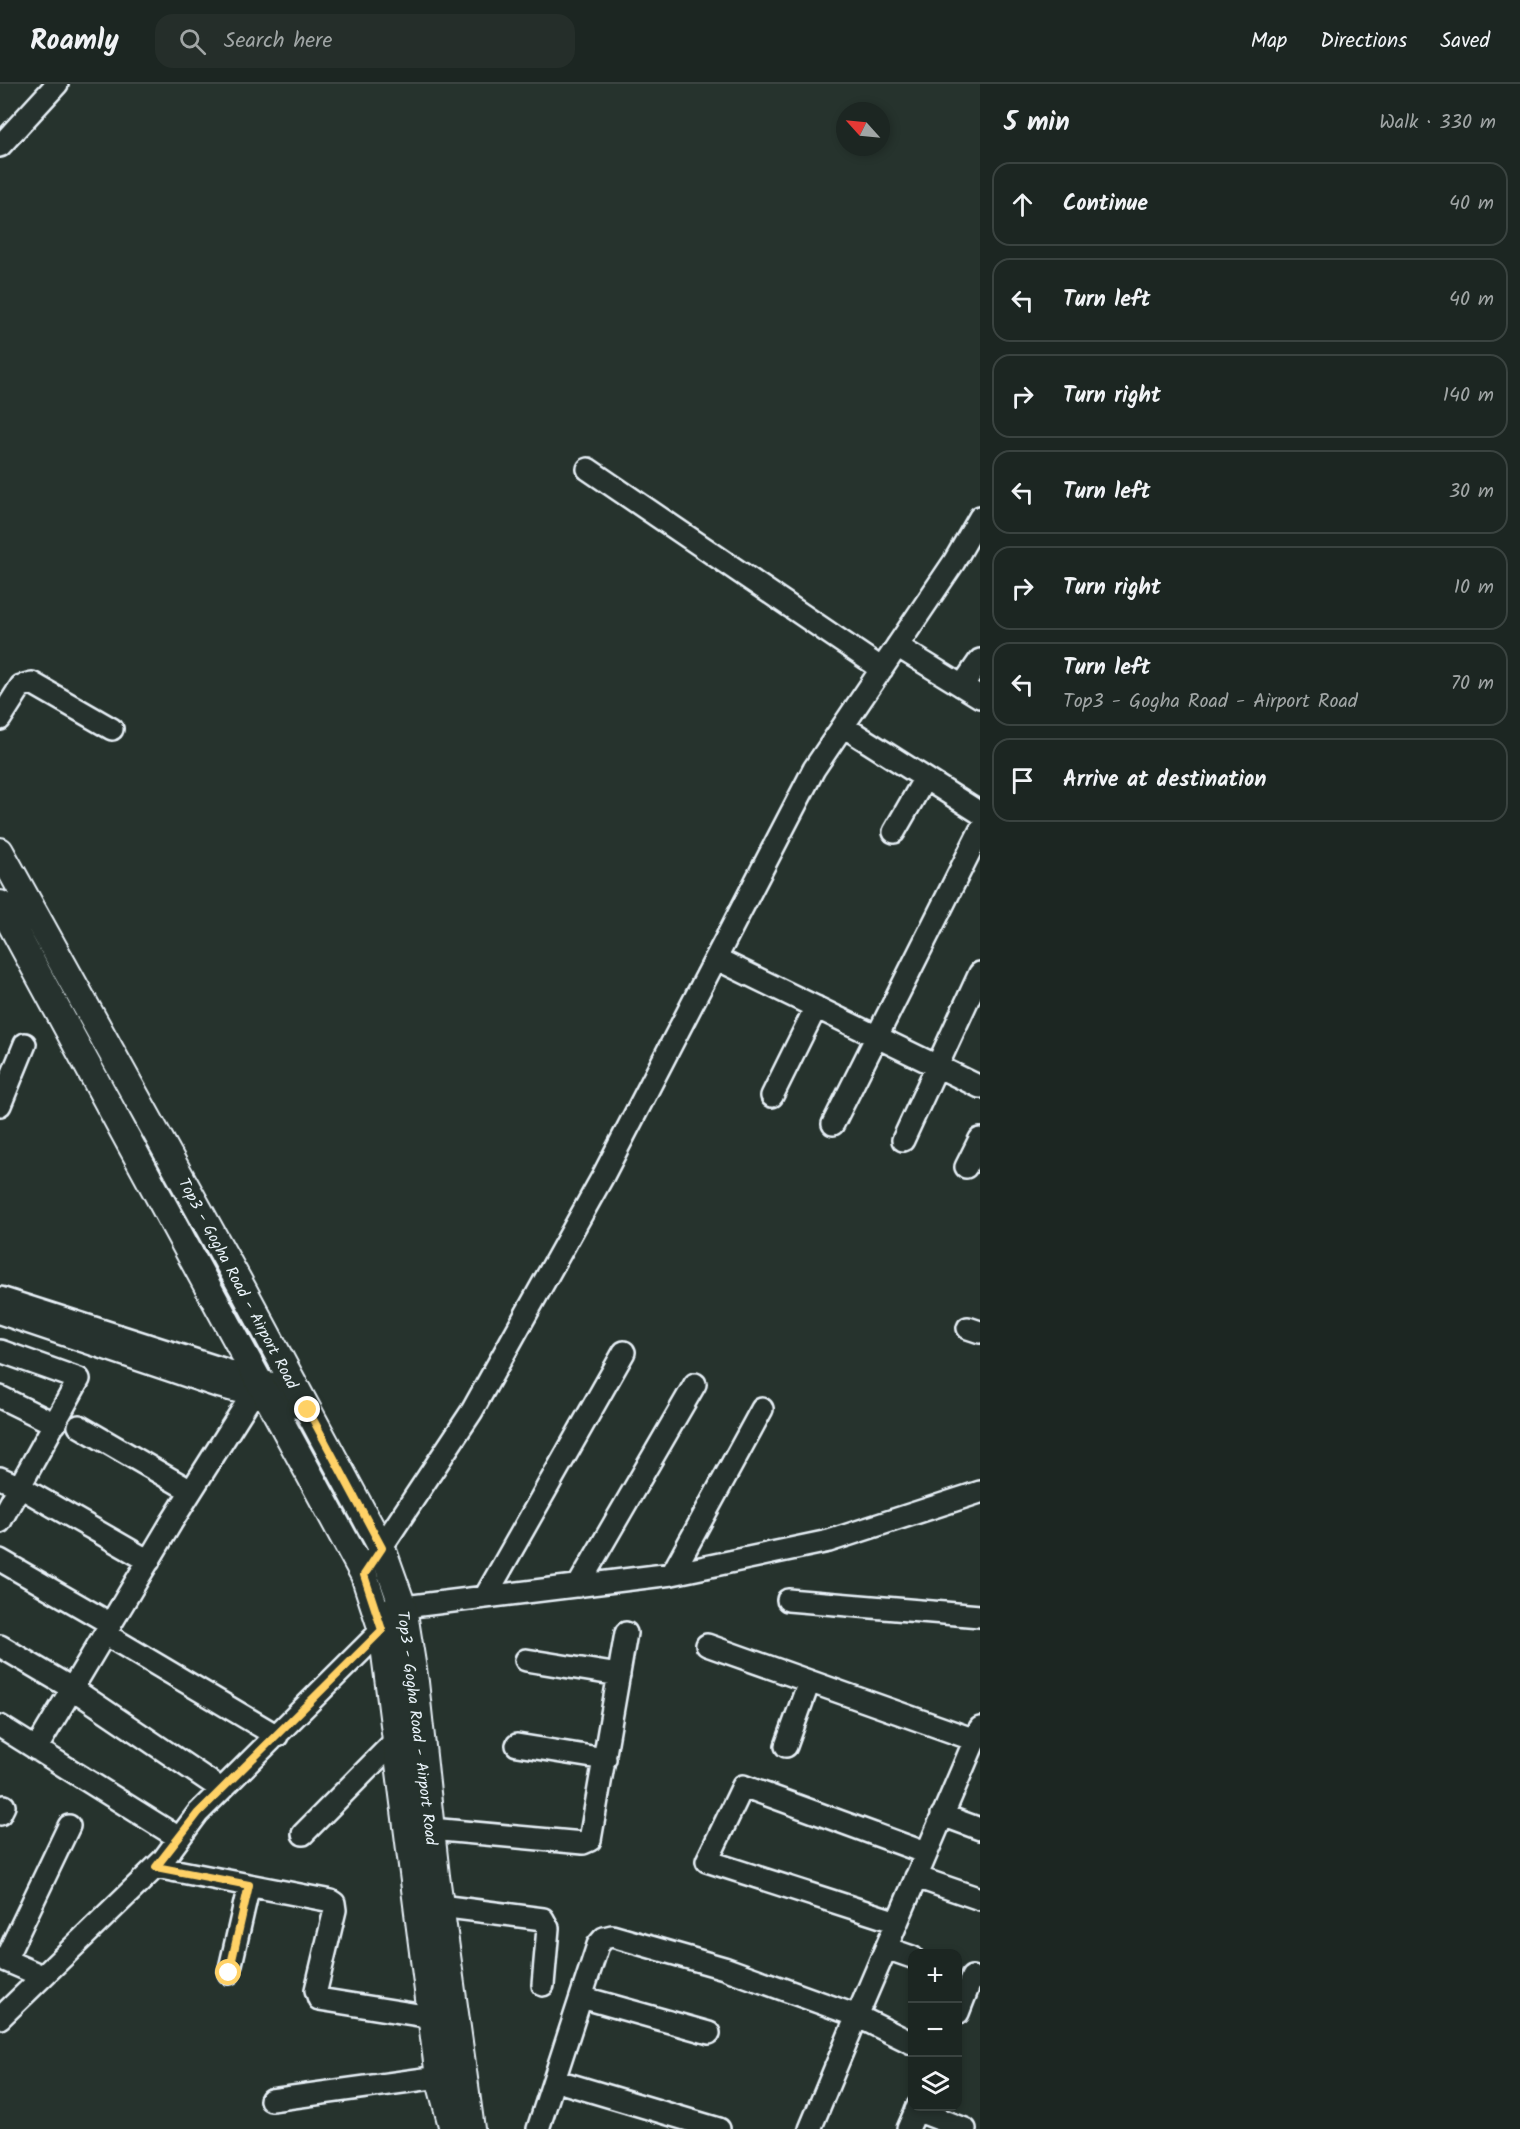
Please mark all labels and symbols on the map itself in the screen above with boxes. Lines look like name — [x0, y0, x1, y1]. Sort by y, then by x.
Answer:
north arrow — [836, 102, 890, 156]
street label: Top3 - Gogha Road - Airport Road — [171, 1174, 305, 1395]
route end — [294, 1396, 320, 1422]
street label: Top3 - Gogha Road - Airport Road — [390, 1610, 443, 1848]
route start — [215, 1959, 241, 1985]

